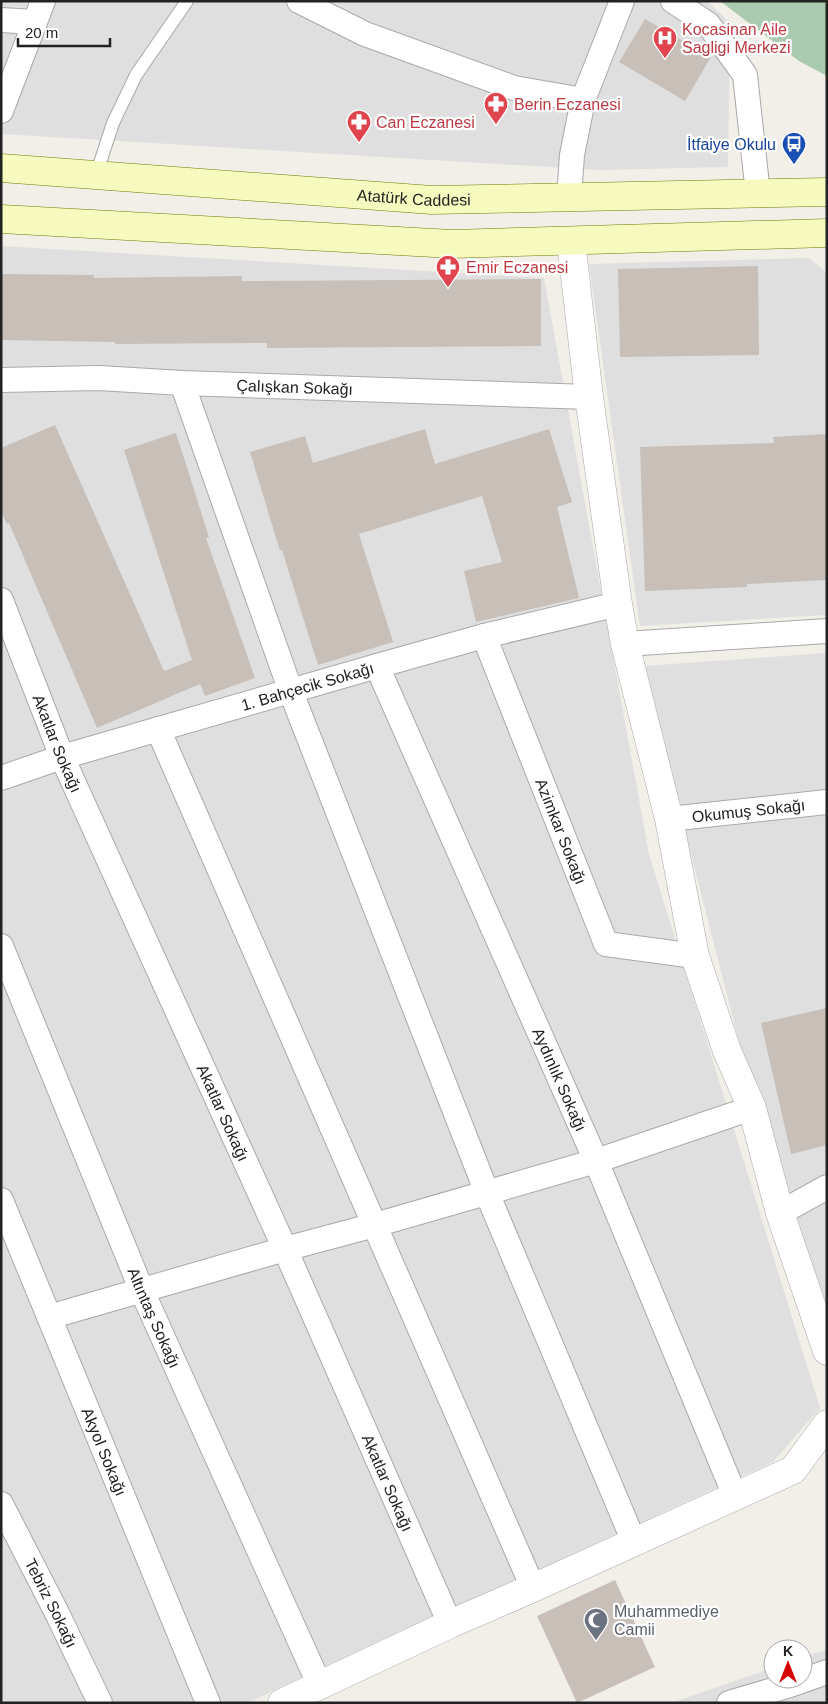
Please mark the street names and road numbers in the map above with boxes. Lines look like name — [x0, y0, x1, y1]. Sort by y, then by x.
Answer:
street label: Atatürk Caddesi — [356, 186, 471, 209]
street label: Çalışkan Sokağı — [236, 377, 353, 398]
street label: 1. Bahçecik Sokağı — [239, 659, 376, 714]
street label: Akatlar Sokağı — [30, 692, 85, 795]
street label: Azimkar Sokağı — [532, 776, 589, 887]
street label: Okumuş Sokağı — [691, 796, 806, 825]
street label: Aydınlık Sokağı — [529, 1025, 590, 1134]
street label: Akatlar Sokağı — [194, 1062, 252, 1164]
street label: Altıntaş Sokağı — [124, 1265, 183, 1371]
street label: Akyol Sokağı — [78, 1405, 130, 1498]
street label: Akatlar Sokağı — [359, 1432, 416, 1534]
street label: Tebriz Sokağı — [22, 1556, 80, 1650]

